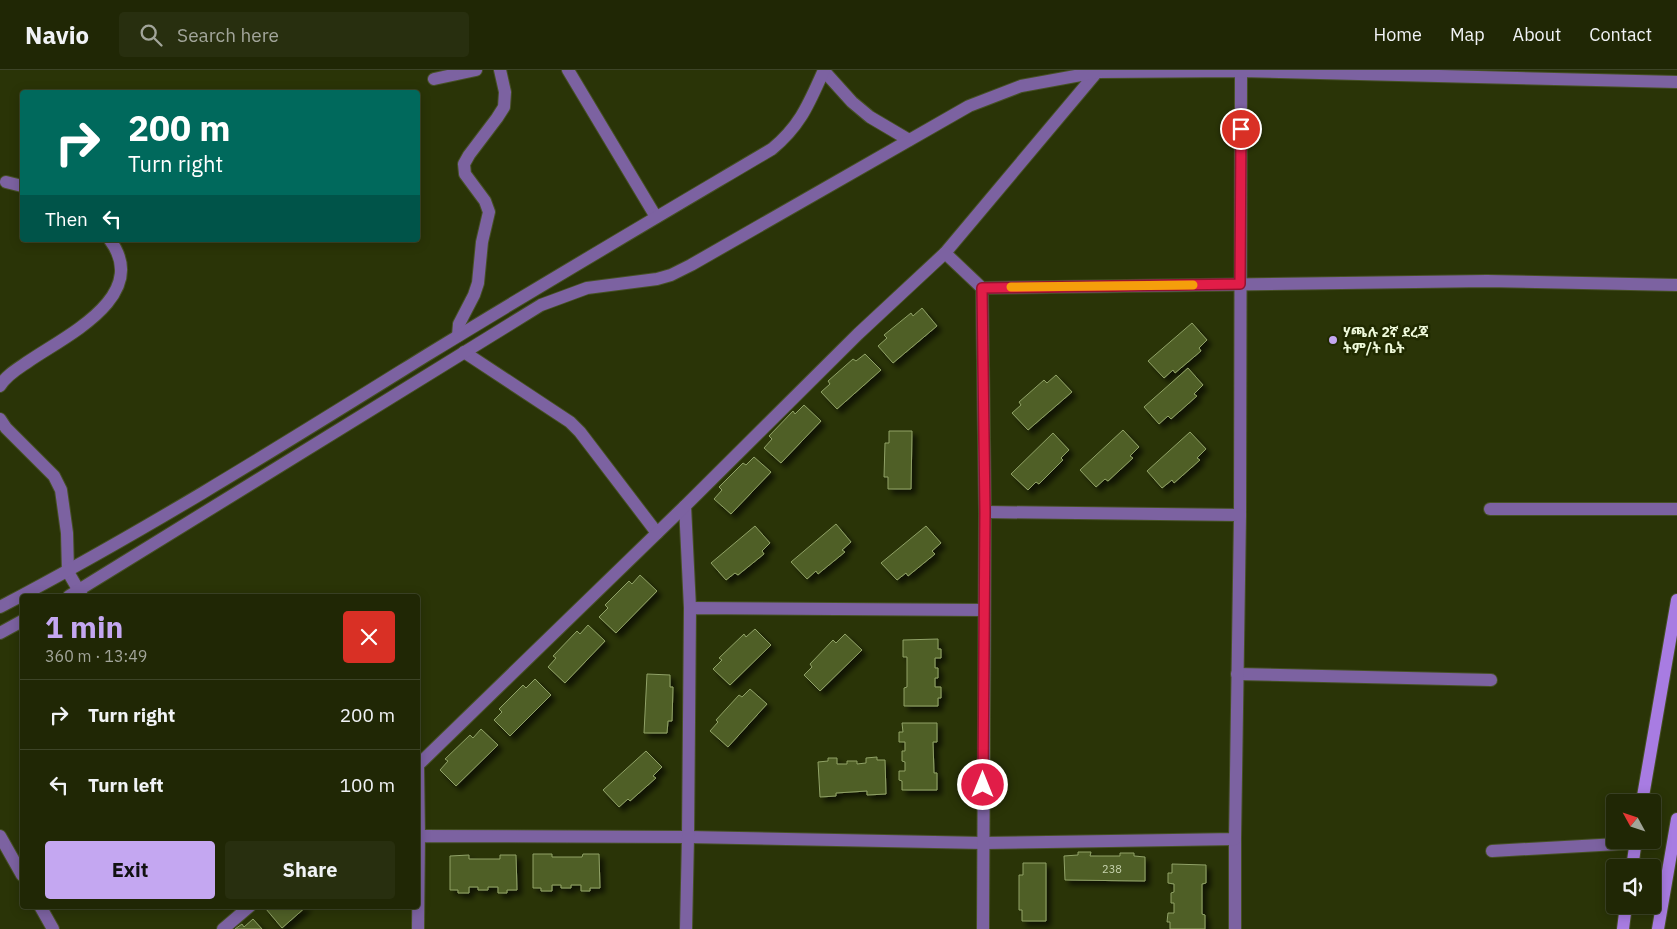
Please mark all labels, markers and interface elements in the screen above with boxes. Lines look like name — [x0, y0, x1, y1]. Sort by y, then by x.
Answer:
search box — [119, 12, 469, 57]
text: Navio — [25, 19, 89, 51]
icon: search — [137, 21, 165, 49]
text: Search here — [177, 23, 279, 47]
text: Home — [1374, 23, 1422, 46]
text: Map — [1450, 23, 1485, 46]
text: About — [1513, 23, 1561, 46]
text: Contact — [1589, 23, 1652, 46]
text: 200 m — [128, 105, 231, 151]
pin — [1220, 108, 1262, 150]
icon: right — [45, 110, 110, 175]
icon: arrive — [1227, 115, 1255, 143]
text: Turn right — [128, 149, 223, 178]
icon: left — [98, 205, 126, 233]
text: Then — [45, 207, 88, 231]
place label: ሃጫሉ 2ኛ ደረጃ ትም/ት ቤት — [1343, 323, 1429, 357]
marker: ሃጫሉ 2ኛ ደረጃ ትም/ት ቤት — [1327, 334, 1339, 346]
text: 1 min — [45, 607, 123, 646]
button: close — [343, 611, 395, 663]
text: 360 m · 13:49 — [45, 646, 147, 666]
icon: right — [45, 701, 73, 729]
text: Turn right — [88, 703, 175, 727]
text: 200 m — [340, 703, 395, 727]
position arrow — [956, 758, 1008, 810]
icon: left — [45, 771, 73, 799]
text: Turn left — [88, 773, 164, 797]
text: 100 m — [340, 773, 395, 797]
north arrow — [1606, 794, 1661, 849]
map controls — [1606, 794, 1661, 914]
button: Exit — [45, 841, 215, 899]
button: Share — [225, 841, 395, 899]
button: sound — [1606, 859, 1661, 914]
house number: 238 — [1102, 862, 1122, 876]

